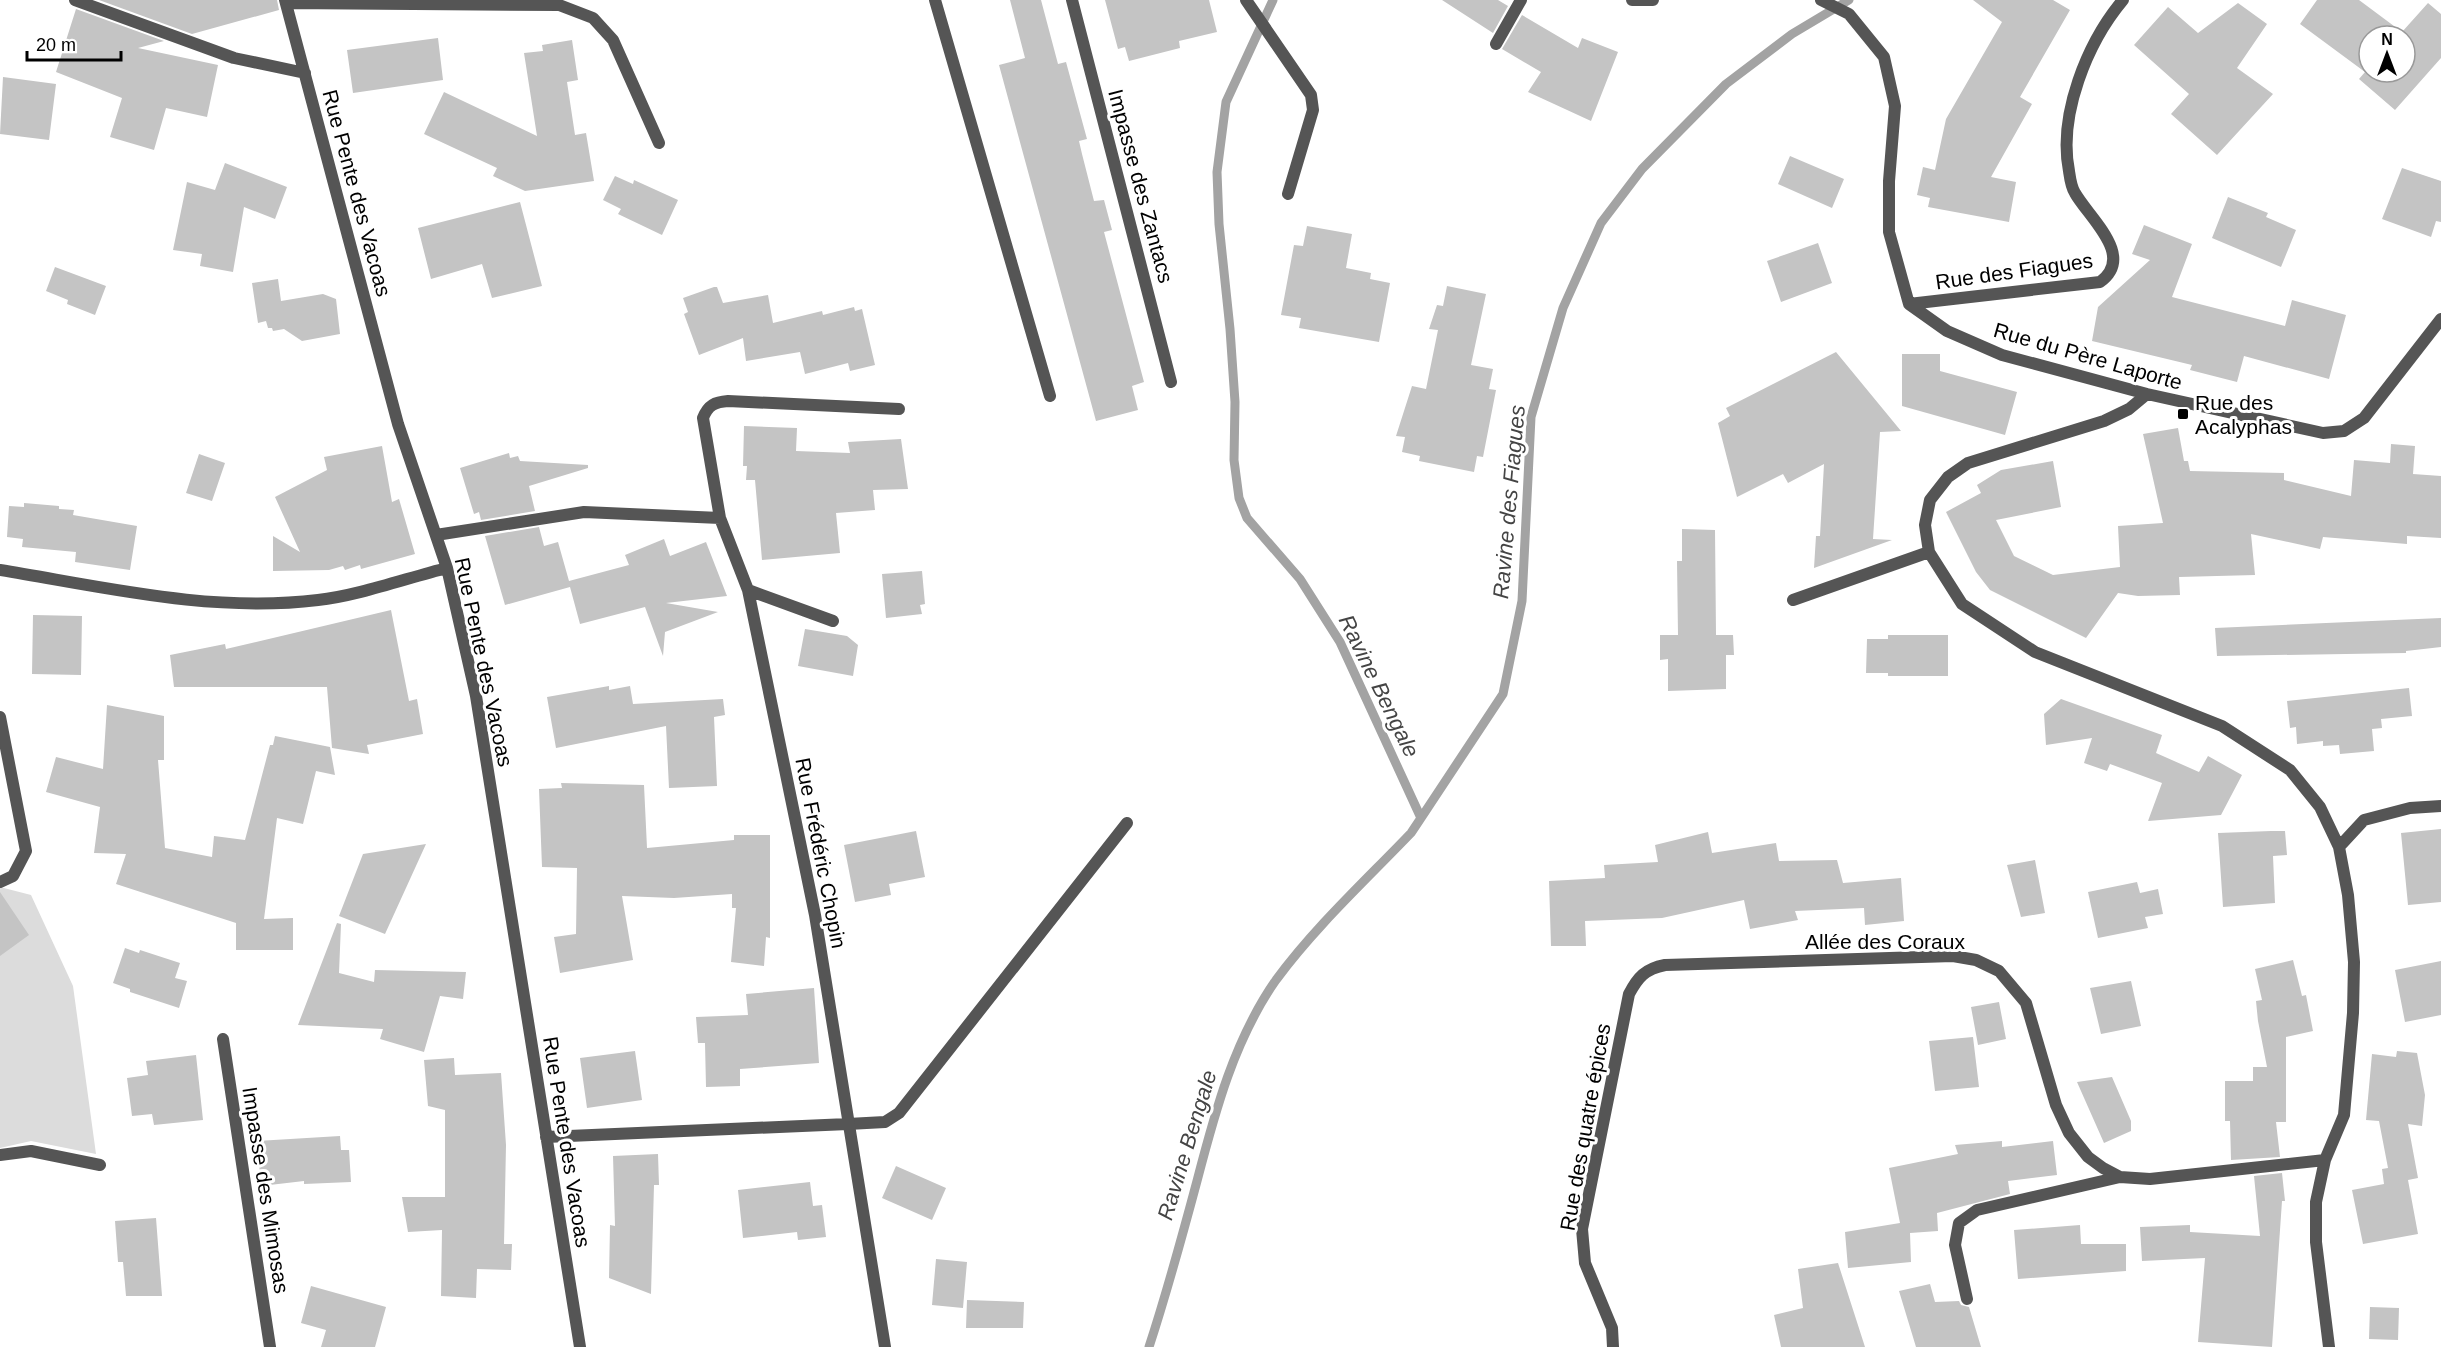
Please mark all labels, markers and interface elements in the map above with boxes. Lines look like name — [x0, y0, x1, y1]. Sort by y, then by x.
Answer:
scale bar — [27, 24, 122, 62]
north arrow — [2357, 24, 2417, 84]
text: N — [2381, 31, 2393, 48]
text: 20 m — [36, 35, 76, 55]
street label: Rue Pente des Vacoas — [318, 87, 396, 299]
street label: Impasse des Zantacs — [1104, 87, 1178, 285]
street label: Rue des Fiagues — [1934, 249, 2094, 293]
street label: Rue du Père Laporte — [1991, 318, 2185, 394]
place label: Rue des Acalyphas — [2195, 391, 2292, 438]
water label: Ravine des Fiagues — [1488, 404, 1530, 600]
marker: Rue des Acalyphas — [2176, 407, 2190, 421]
street label: Rue Pente des Vacoas — [451, 555, 517, 769]
water label: Ravine Bengale — [1334, 611, 1424, 761]
street label: Rue Frédéric Chopin — [791, 756, 851, 950]
street label: Allée des Coraux — [1805, 930, 1965, 953]
street label: Rue des quatre épices — [1555, 1022, 1615, 1232]
street label: Rue Pente des Vacoas — [539, 1035, 595, 1249]
water label: Ravine Bengale — [1152, 1067, 1222, 1223]
street label: Impasse des Mimosas — [238, 1085, 294, 1295]

